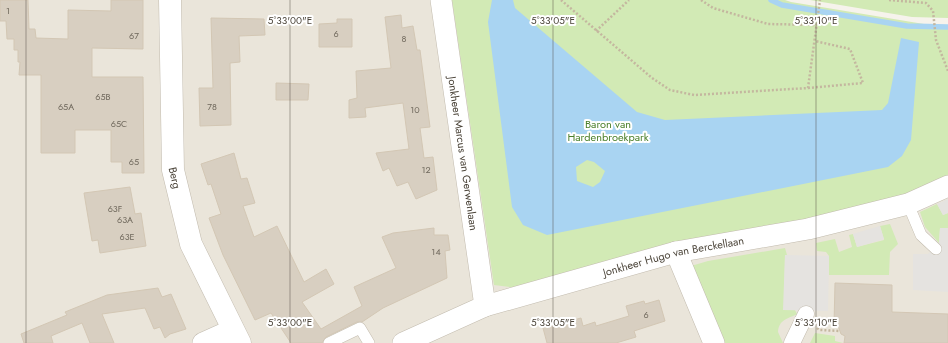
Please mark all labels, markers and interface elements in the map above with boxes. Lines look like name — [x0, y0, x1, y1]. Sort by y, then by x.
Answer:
house number: 1 — [6, 4, 10, 17]
text: 5°33'00"E — [268, 13, 312, 28]
text: 5°33'05"E — [531, 13, 575, 28]
text: 5°33'10"E — [795, 13, 837, 28]
house number: 6 — [333, 27, 339, 40]
house number: 67 — [129, 29, 139, 42]
house number: 8 — [402, 32, 407, 45]
street label: Jonkheer Marcus van Gerwenlaan — [444, 73, 482, 231]
house number: 65B — [95, 90, 111, 103]
house number: 65A — [58, 100, 74, 113]
house number: 78 — [207, 100, 217, 113]
house number: 10 — [410, 103, 420, 116]
park label: Baron van Hardenbroekpark — [567, 116, 649, 145]
house number: 65C — [111, 117, 127, 130]
house number: 65 — [129, 155, 139, 168]
house number: 12 — [421, 163, 431, 176]
street label: Berg — [165, 165, 185, 190]
house number: 63F — [108, 202, 122, 215]
house number: 63A — [117, 213, 133, 226]
house number: 63E — [119, 230, 135, 243]
street label: Jonkheer Hugo van Berckellaan — [599, 232, 745, 281]
house number: 14 — [431, 245, 441, 258]
house number: 6 — [643, 308, 649, 321]
text: 5°33'00"E — [268, 315, 312, 330]
text: 5°33'05"E — [531, 315, 575, 330]
text: 5°33'10"E — [795, 315, 837, 330]

